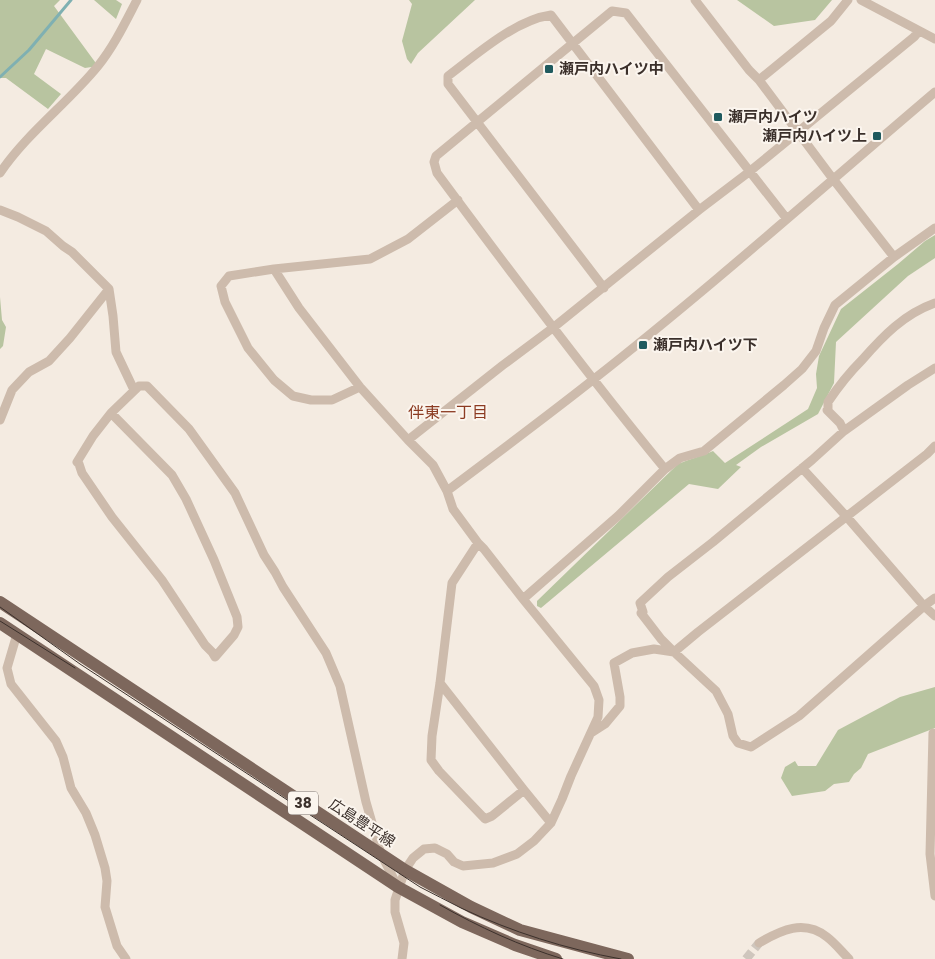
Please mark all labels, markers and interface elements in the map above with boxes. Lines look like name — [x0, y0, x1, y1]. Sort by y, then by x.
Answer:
place label: 瀬戸内ハイツ中 — [559, 58, 664, 79]
marker: 瀬戸内ハイツ中 — [543, 63, 555, 75]
place label: 瀬戸内ハイツ — [728, 106, 818, 127]
marker: 瀬戸内ハイツ — [712, 111, 724, 123]
place label: 瀬戸内ハイツ上 — [762, 125, 867, 146]
marker: 瀬戸内ハイツ上 — [871, 130, 883, 142]
place label: 瀬戸内ハイツ下 — [653, 334, 758, 355]
marker: 瀬戸内ハイツ下 — [637, 339, 649, 351]
district label: 伴東一丁目 — [408, 401, 488, 424]
road number: 38 — [288, 791, 318, 814]
street label: 広島豊平線 — [325, 793, 399, 852]

